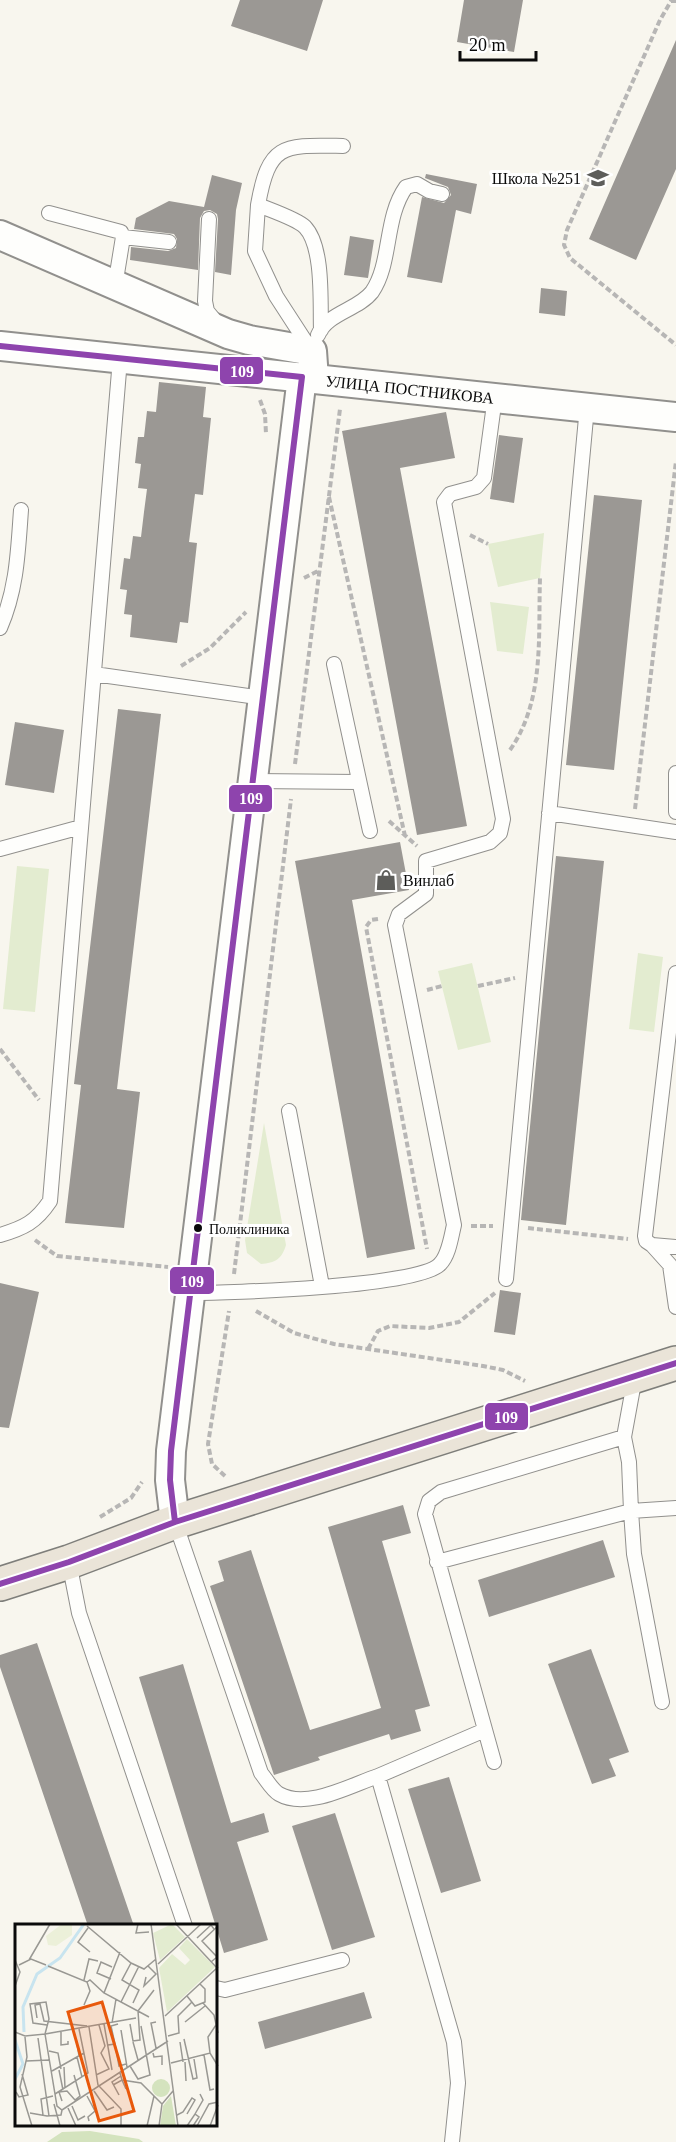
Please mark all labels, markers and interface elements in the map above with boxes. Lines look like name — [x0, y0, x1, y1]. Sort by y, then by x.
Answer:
scale bar — [460, 24, 536, 62]
text: 20 m — [469, 35, 506, 55]
school or university icon: Школа №251 — [586, 166, 610, 190]
place label: Школа №251 — [492, 170, 581, 187]
line badge: 109 — [219, 356, 264, 385]
text: 109 — [230, 363, 254, 380]
street label: УЛИЦА ПОСТНИКОВА — [325, 372, 495, 407]
line badge: 109 — [228, 784, 273, 813]
text: 109 — [239, 790, 263, 807]
shop icon: Винлаб — [374, 868, 398, 892]
place label: Винлаб — [403, 872, 454, 889]
marker: Поликлиника — [192, 1222, 204, 1234]
place label: Поликлиника — [209, 1222, 290, 1237]
line badge: 109 — [169, 1266, 215, 1295]
text: 109 — [180, 1273, 204, 1290]
line badge: 109 — [484, 1402, 529, 1431]
text: 109 — [494, 1409, 518, 1426]
inset map — [15, 1924, 218, 2127]

